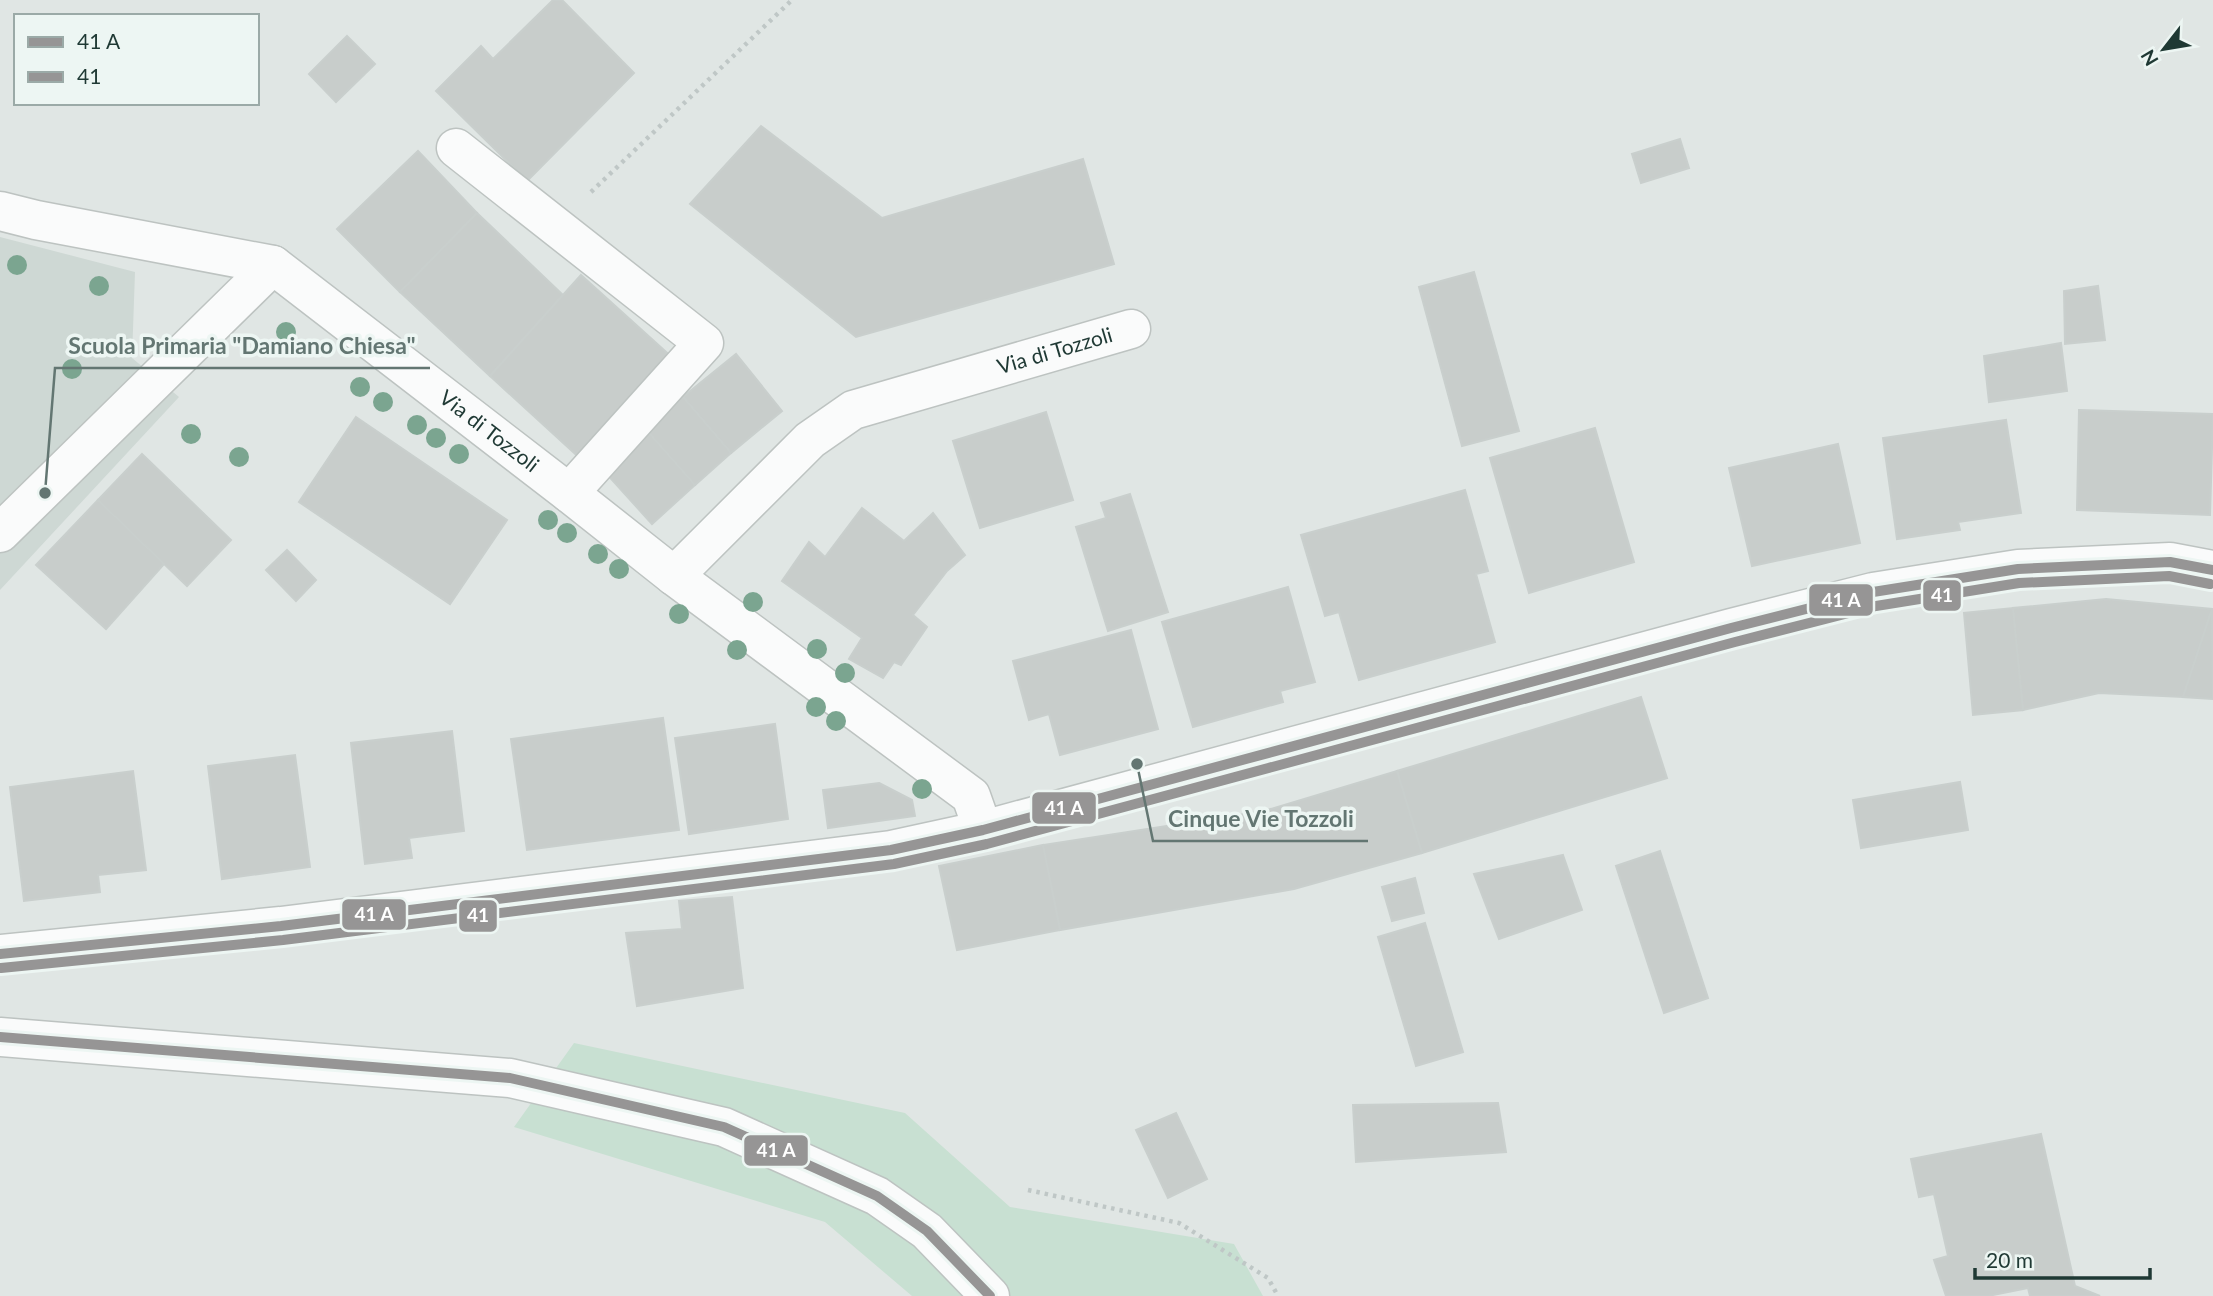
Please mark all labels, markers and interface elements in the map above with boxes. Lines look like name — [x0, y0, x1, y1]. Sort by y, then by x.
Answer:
legend — [14, 14, 259, 105]
north arrow — [2129, 14, 2199, 84]
text: 41 A — [77, 28, 121, 53]
text: N — [2135, 46, 2163, 70]
text: 41 — [77, 63, 101, 88]
street label: Via di Tozzoli — [994, 321, 1115, 378]
callout: Scuola Primaria "Damiano Chiesa" — [55, 324, 430, 368]
text: Scuola Primaria "Damiano Chiesa" — [68, 331, 416, 359]
street label: Via di Tozzoli — [435, 384, 545, 476]
line badge: 41 — [1922, 579, 1962, 612]
line badge: 41 A — [1808, 583, 1874, 617]
text: 41 — [1931, 583, 1953, 606]
text: 41 A — [1821, 588, 1861, 611]
line badge: 41 A — [1031, 791, 1097, 825]
text: 41 A — [1044, 796, 1084, 819]
callout: Cinque Vie Tozzoli — [1153, 797, 1368, 841]
text: Cinque Vie Tozzoli — [1168, 804, 1354, 832]
line badge: 41 A — [341, 898, 407, 931]
line badge: 41 — [458, 899, 498, 933]
text: 41 A — [354, 902, 394, 925]
text: 41 — [467, 903, 489, 926]
line badge: 41 A — [743, 1134, 809, 1167]
text: 41 A — [756, 1138, 796, 1161]
scale bar — [1975, 1236, 2150, 1280]
text: 20 m — [1986, 1247, 2033, 1272]

